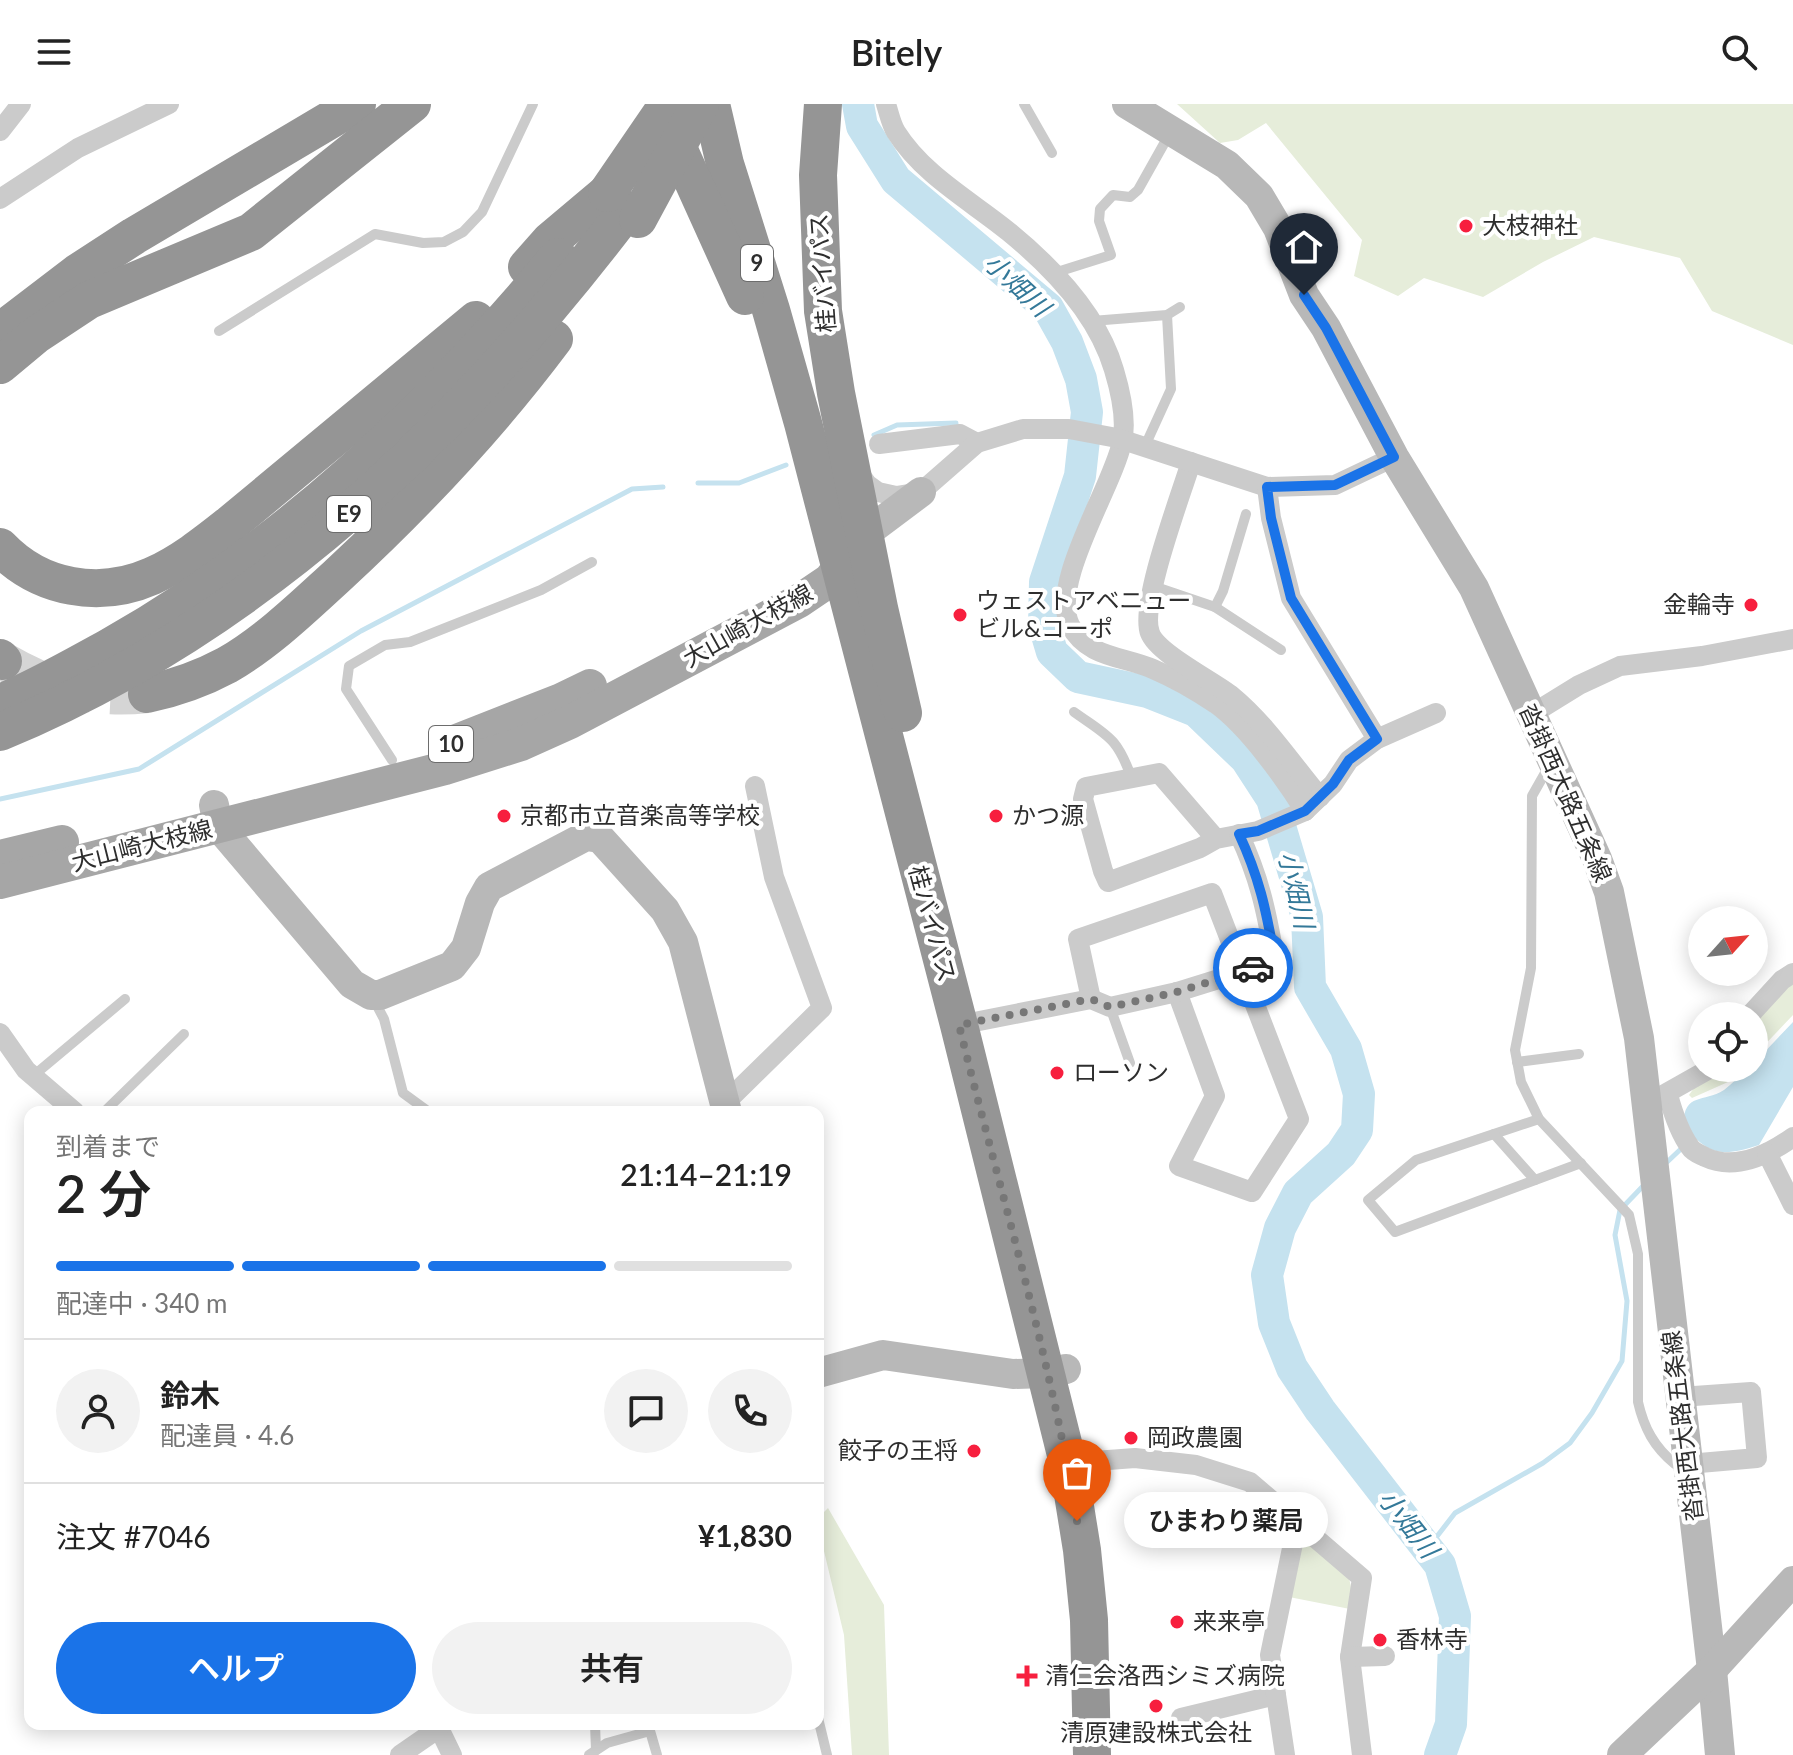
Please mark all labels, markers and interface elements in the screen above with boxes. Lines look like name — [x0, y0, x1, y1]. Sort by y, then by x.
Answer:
icon: menu — [32, 30, 76, 74]
text: Bitely — [851, 30, 942, 74]
icon: search — [1717, 30, 1761, 74]
place label: 大枝神社 — [1482, 210, 1578, 239]
street label: 桂バイパス — [803, 212, 840, 334]
pin — [1270, 213, 1338, 295]
marker: 大枝神社 — [1457, 217, 1475, 235]
icon: home — [1282, 225, 1326, 269]
road number: 9 — [741, 245, 773, 281]
water label: 小畑川 — [978, 246, 1059, 325]
road number: E9 — [327, 496, 371, 532]
street label: 大山崎大枝線 — [677, 577, 817, 672]
place label: ウェストアベニュー ビル&コーポ — [976, 585, 1192, 642]
place label: 金輪寺 — [1663, 589, 1735, 618]
marker: 金輪寺 — [1742, 596, 1760, 614]
marker: ウェストアベニュー ビル&コーポ — [951, 606, 969, 624]
street label: 沓掛西大路五条線 — [1514, 699, 1619, 886]
road number: 10 — [429, 726, 473, 762]
place label: 京都市立音楽高等学校 — [520, 800, 760, 829]
place label: かつ源 — [1012, 800, 1084, 829]
marker: 京都市立音楽高等学校 — [495, 807, 513, 825]
marker: かつ源 — [987, 807, 1005, 825]
street label: 大山崎大枝線 — [68, 813, 215, 876]
water label: 小畑川 — [1273, 848, 1322, 934]
street label: 桂バイパス — [904, 862, 963, 985]
north arrow — [1688, 906, 1768, 986]
map controls — [1688, 906, 1768, 1082]
courier — [1213, 928, 1293, 1008]
icon: car — [1231, 946, 1275, 990]
button: locate — [1688, 1002, 1768, 1082]
place label: ローソン — [1073, 1057, 1169, 1086]
marker: ローソン — [1048, 1064, 1066, 1082]
text: 到着まで — [56, 1130, 160, 1162]
text: 21:14–21:19 — [620, 1156, 792, 1192]
text: 2 分 — [56, 1162, 151, 1224]
text: 配達中 · 340 m — [56, 1287, 227, 1319]
street label: 沓掛西大路五条線 — [1655, 1329, 1708, 1523]
button: person — [56, 1369, 140, 1453]
button: chat — [604, 1369, 688, 1453]
button: phone — [708, 1369, 792, 1453]
text: 鈴木 — [160, 1376, 220, 1412]
text: 配達員 · 4.6 — [160, 1419, 294, 1451]
place label: 岡政農園 — [1147, 1422, 1243, 1451]
marker: 岡政農園 — [1122, 1429, 1140, 1447]
place label: 餃子の王将 — [838, 1435, 958, 1464]
pin — [1043, 1439, 1111, 1521]
marker: 餃子の王将 — [965, 1442, 983, 1460]
icon: bag — [1055, 1451, 1099, 1495]
water label: 小畑川 — [1372, 1483, 1447, 1566]
callout: ひまわり薬局 — [1125, 1493, 1329, 1549]
text: ひまわり薬局 — [1148, 1504, 1304, 1536]
text: ¥1,830 — [698, 1517, 792, 1553]
text: 注文 #7046 — [56, 1518, 211, 1554]
place label: 来来亭 — [1193, 1606, 1265, 1635]
marker: 来来亭 — [1168, 1613, 1186, 1631]
button: ヘルプ — [56, 1622, 416, 1714]
button: 共有 — [432, 1622, 792, 1714]
place label: 香林寺 — [1396, 1624, 1468, 1653]
marker: 香林寺 — [1371, 1631, 1389, 1649]
place label: 清仁会洛西シミズ病院 — [1045, 1660, 1285, 1689]
marker: 清仁会洛西シミズ病院 — [1016, 1665, 1038, 1687]
marker: 清原建設株式会社 — [1147, 1697, 1165, 1715]
place label: 清原建設株式会社 — [1060, 1717, 1252, 1746]

